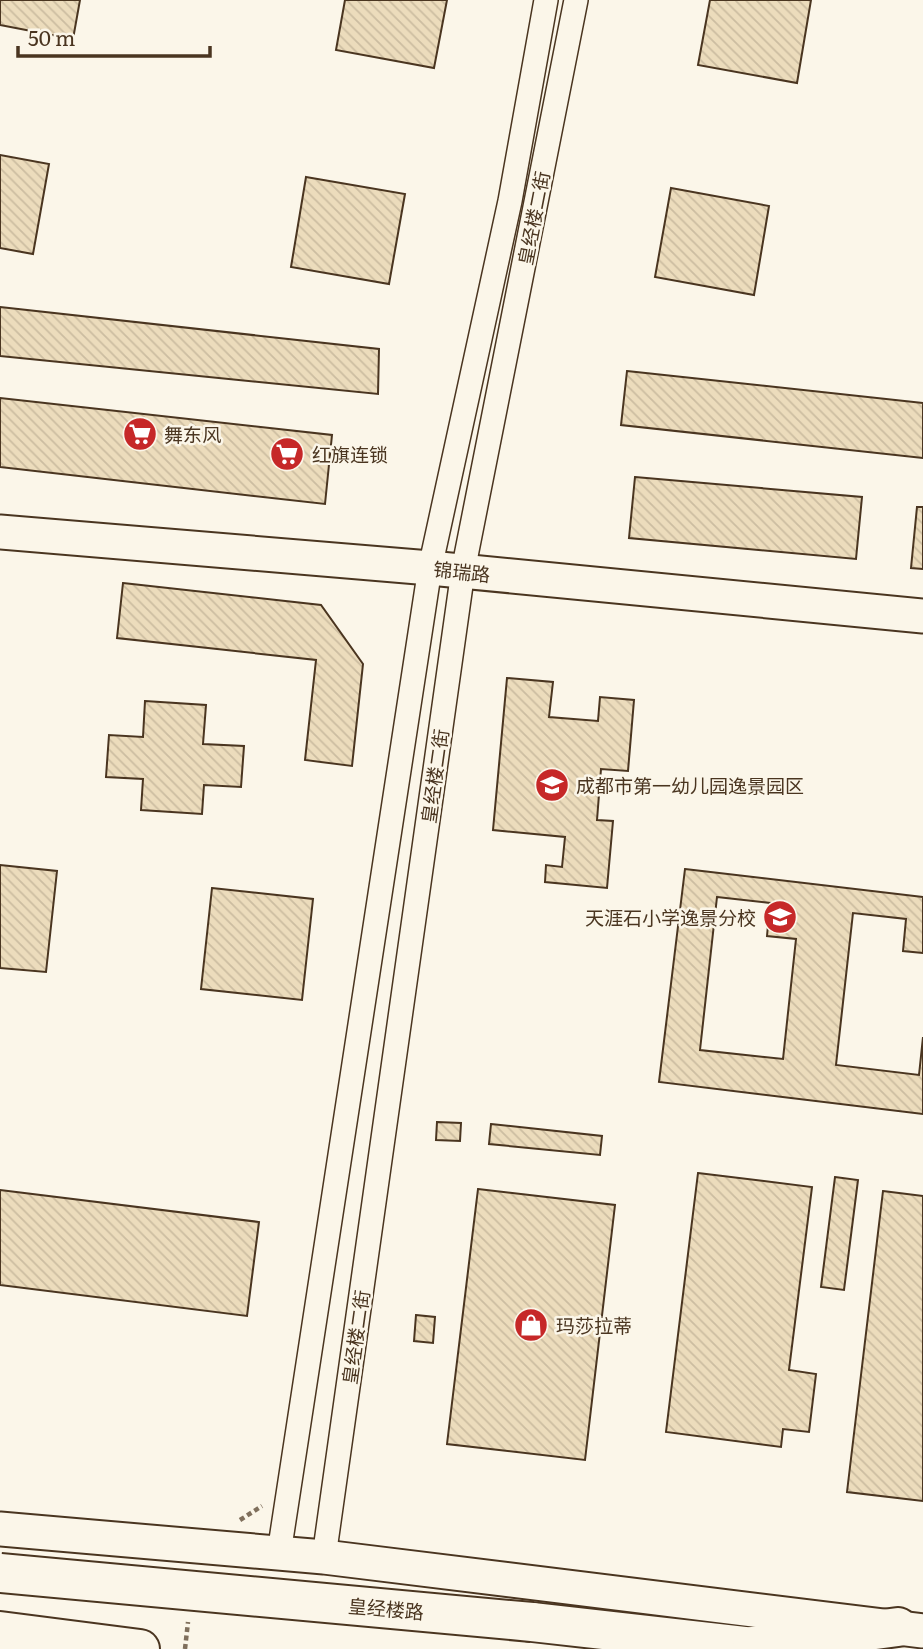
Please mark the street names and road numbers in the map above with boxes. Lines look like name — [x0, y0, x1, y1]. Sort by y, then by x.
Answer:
street label: 皇经楼二街 — [510, 169, 556, 267]
street label: 锦瑞路 — [432, 554, 492, 588]
street label: 皇经楼二街 — [414, 727, 454, 825]
street label: 皇经楼二街 — [335, 1288, 375, 1386]
street label: 皇经楼路 — [347, 1591, 425, 1625]

